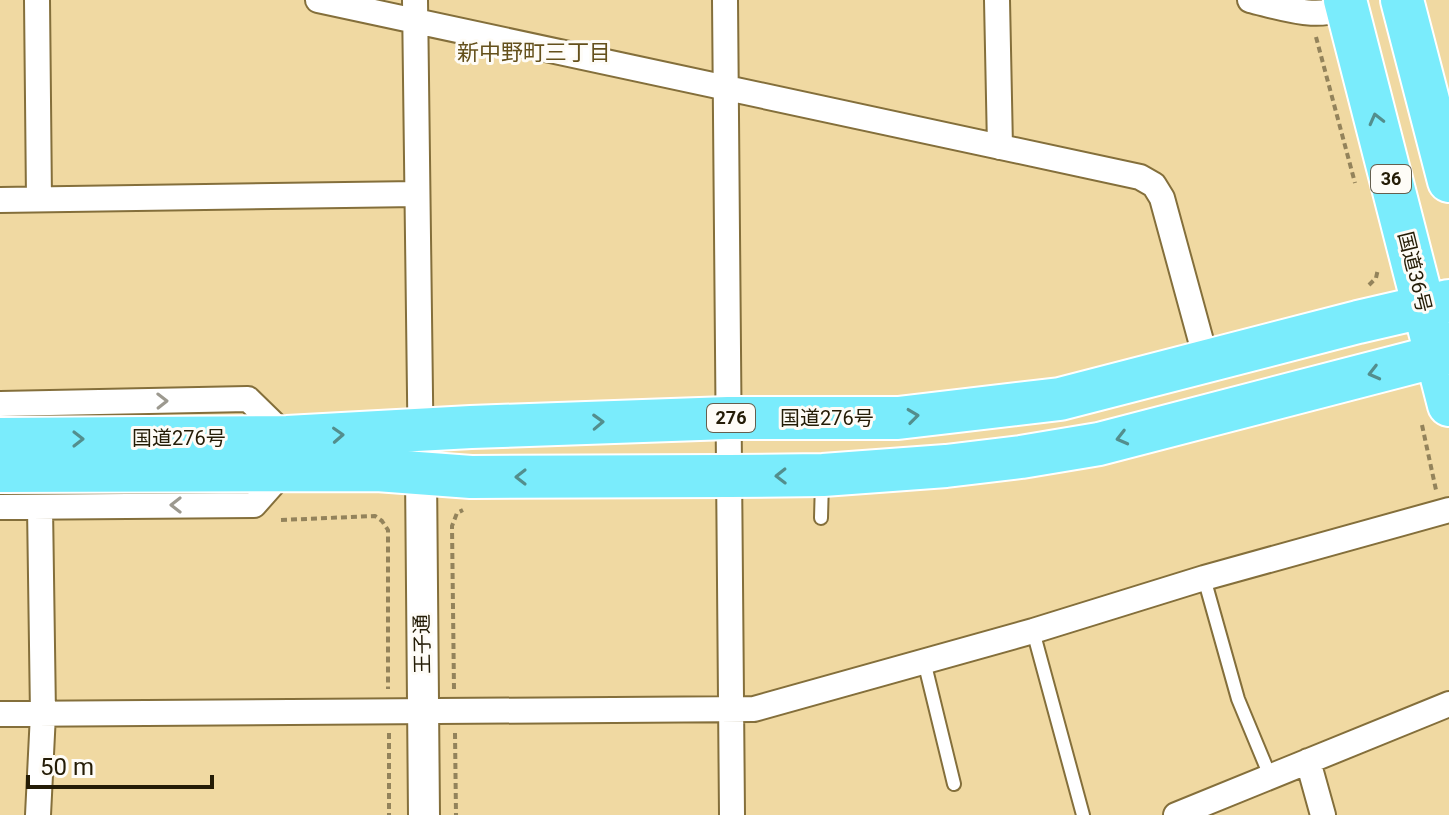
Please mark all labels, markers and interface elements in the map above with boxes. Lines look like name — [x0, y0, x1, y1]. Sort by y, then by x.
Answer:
district label: 新中野町三丁目 — [457, 40, 611, 65]
one-way arrow — [1368, 113, 1385, 126]
road number: 36 — [1371, 165, 1411, 193]
street label: 国道36号 — [1393, 229, 1437, 315]
one-way arrow — [1367, 364, 1381, 381]
one-way arrow — [156, 392, 169, 410]
road number: 276 — [707, 404, 755, 432]
street label: 国道276号 — [780, 406, 874, 430]
one-way arrow — [907, 408, 920, 425]
one-way arrow — [592, 414, 605, 431]
street label: 国道276号 — [132, 426, 226, 450]
one-way arrow — [332, 426, 345, 443]
one-way arrow — [1115, 429, 1129, 446]
one-way arrow — [72, 430, 85, 448]
one-way arrow — [774, 467, 787, 484]
one-way arrow — [514, 468, 527, 486]
one-way arrow — [169, 497, 182, 514]
street label: 王子通 — [409, 614, 435, 674]
scale bar — [28, 739, 212, 789]
text: 50 m — [40, 753, 94, 781]

